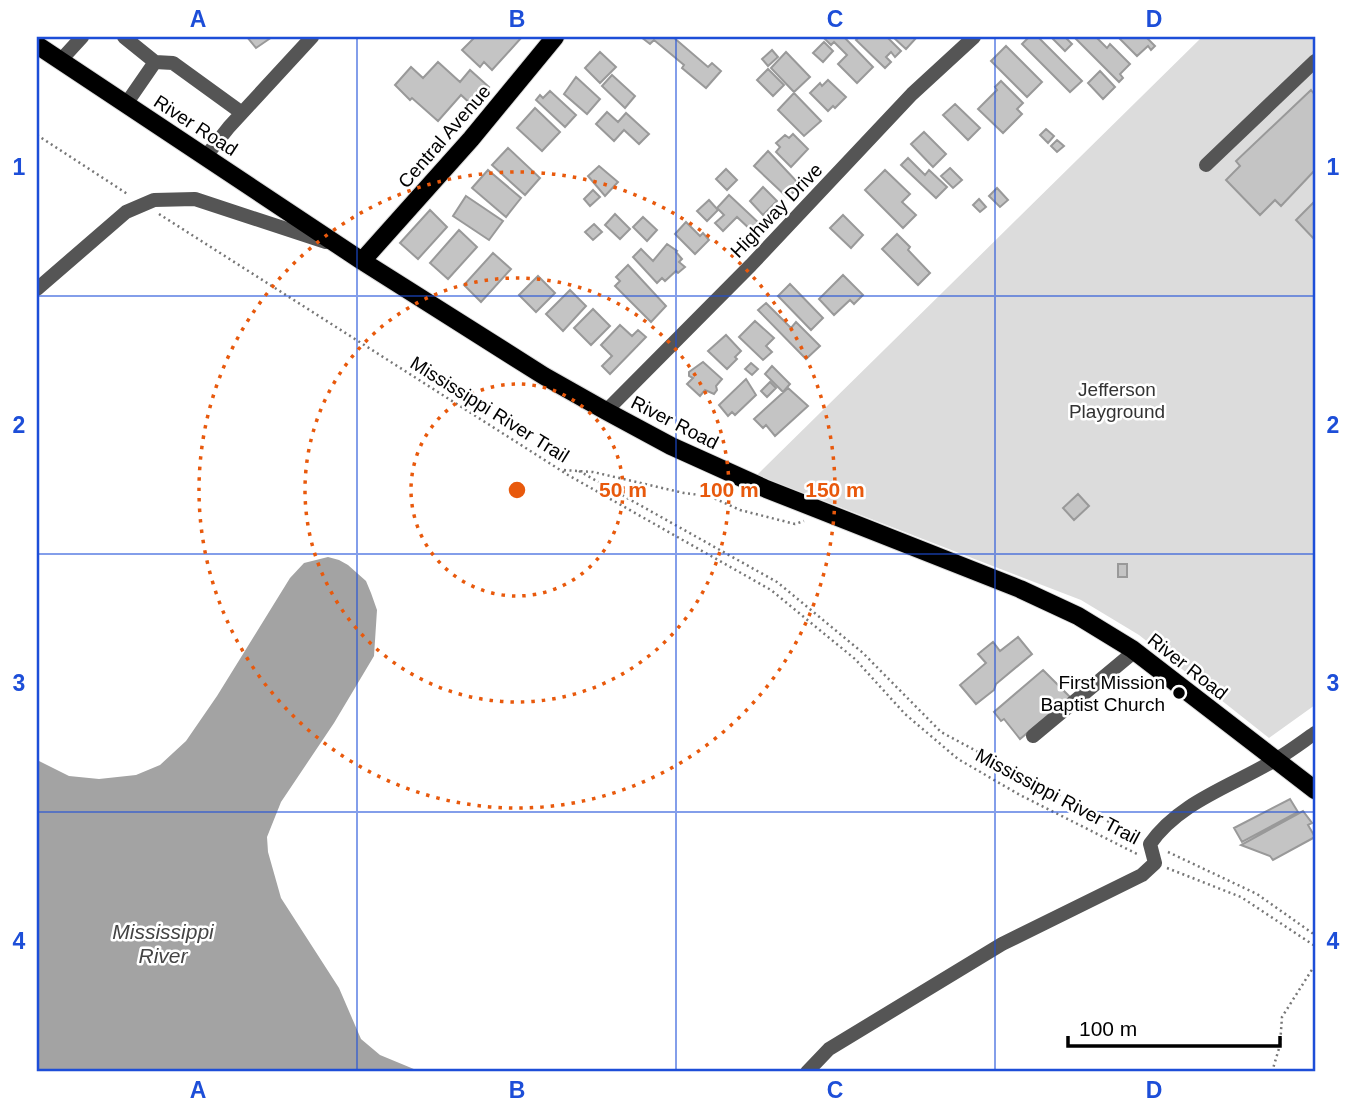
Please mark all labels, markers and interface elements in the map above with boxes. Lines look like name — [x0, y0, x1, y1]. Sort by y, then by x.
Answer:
text: A — [190, 6, 206, 32]
text: B — [509, 6, 525, 32]
text: C — [827, 6, 843, 32]
text: D — [1146, 6, 1162, 32]
street label: Central Avenue — [394, 81, 495, 192]
street label: River Road — [150, 91, 241, 160]
text: 1 — [13, 154, 26, 180]
text: 1 — [1327, 154, 1340, 180]
street label: Highway Drive — [726, 159, 826, 262]
street label: Mississippi River Trail — [407, 352, 573, 467]
park label: Jefferson Playground — [1069, 379, 1165, 422]
street label: River Road — [628, 392, 722, 453]
text: 2 — [13, 412, 25, 438]
text: 2 — [1327, 412, 1339, 438]
centre of rings — [505, 478, 529, 502]
text: 50 m — [599, 478, 647, 501]
text: 100 m — [699, 478, 759, 501]
text: 150 m — [805, 478, 865, 501]
street label: River Road — [1144, 629, 1232, 704]
text: 3 — [13, 670, 25, 696]
text: 3 — [1327, 670, 1339, 696]
place label: First Mission Baptist Church — [1040, 672, 1165, 715]
marker: First Mission Baptist Church — [1171, 685, 1187, 701]
street label: Mississippi River Trail — [972, 744, 1143, 849]
water label: Mississippi River — [112, 920, 215, 967]
text: 4 — [13, 928, 26, 954]
text: 4 — [1327, 928, 1340, 954]
scale bar — [1068, 1004, 1280, 1048]
text: 100 m — [1079, 1017, 1137, 1040]
text: A — [190, 1077, 206, 1103]
text: B — [509, 1077, 525, 1103]
text: C — [827, 1077, 843, 1103]
text: D — [1146, 1077, 1162, 1103]

